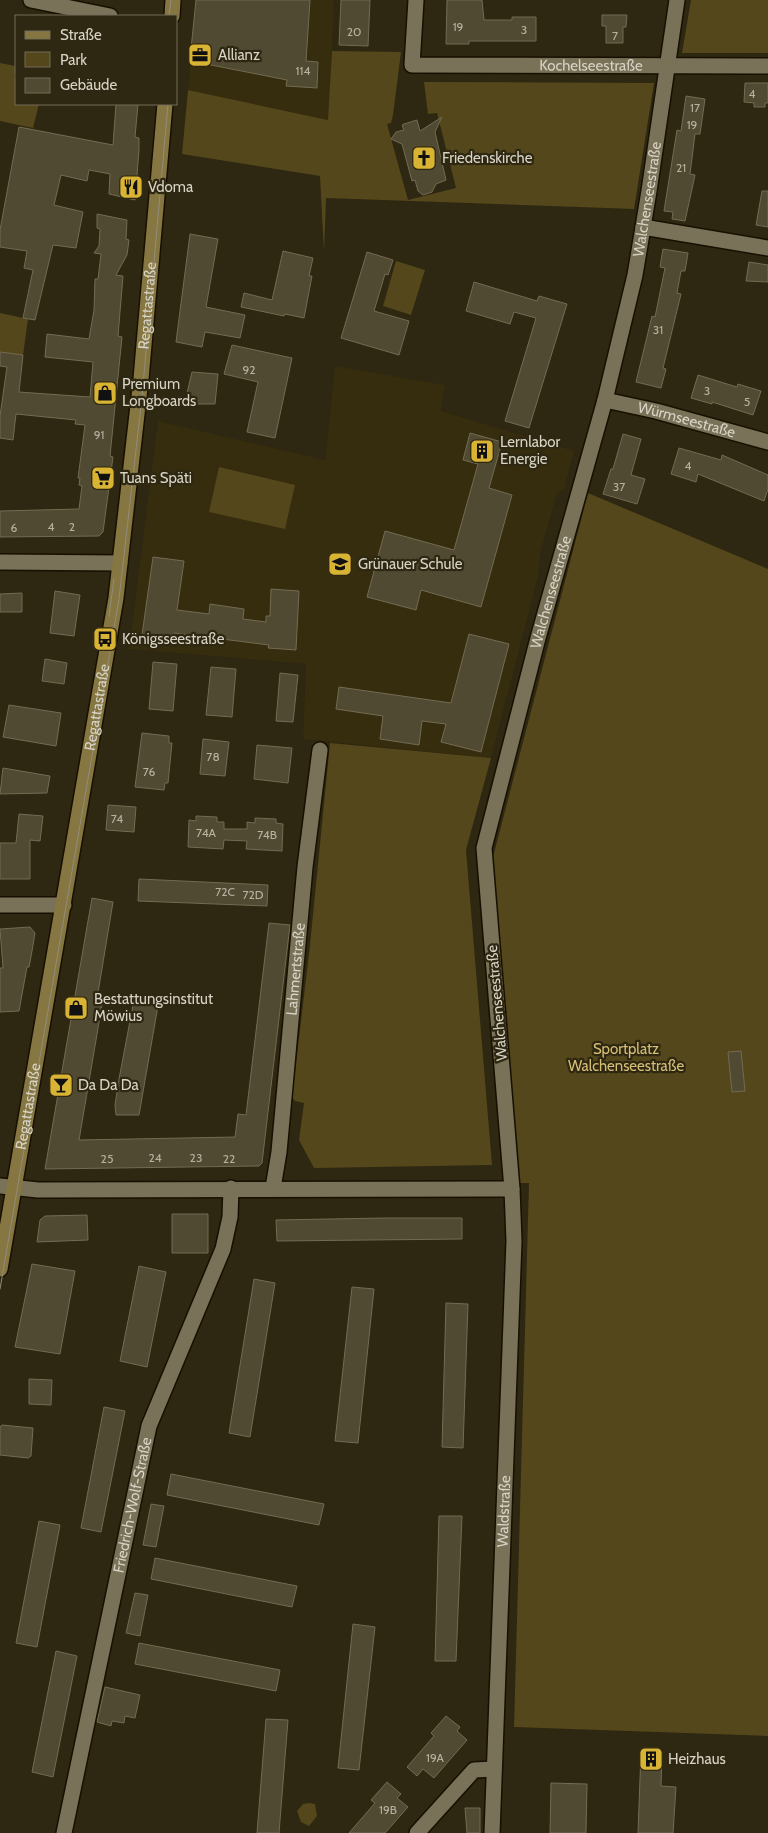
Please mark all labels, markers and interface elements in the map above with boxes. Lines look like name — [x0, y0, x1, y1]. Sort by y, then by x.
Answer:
legend — [15, 15, 178, 105]
house number: 19 — [453, 19, 464, 34]
house number: 3 — [521, 22, 527, 37]
house number: 20 — [347, 24, 361, 39]
text: Straße — [60, 26, 102, 44]
house number: 7 — [612, 28, 618, 43]
office icon: Allianz — [187, 42, 213, 68]
place label: Allianz — [218, 46, 260, 64]
text: Park — [60, 51, 87, 69]
street label: Kochelseestraße — [539, 56, 643, 75]
house number: 114 — [296, 63, 310, 78]
text: Gebäude — [60, 76, 117, 94]
house number: 4 — [749, 86, 756, 101]
house number: 17 — [690, 100, 700, 115]
house number: 19 — [687, 117, 698, 132]
street label: Walchenseestraße — [629, 140, 665, 258]
church icon: Friedenskirche — [411, 145, 437, 171]
place label: Friedenskirche — [442, 149, 533, 167]
house number: 21 — [676, 160, 686, 175]
restaurant icon: Vdoma — [118, 174, 144, 200]
place label: Vdoma — [148, 178, 194, 196]
street label: Regattastraße — [135, 261, 160, 350]
house number: 31 — [653, 322, 663, 337]
house number: 92 — [242, 362, 256, 377]
place label: Premium Longboards — [122, 375, 196, 410]
shop icon: Premium Longboards — [92, 380, 118, 406]
house number: 3 — [704, 383, 710, 398]
house number: 5 — [744, 394, 750, 409]
street label: Würmseestraße — [636, 398, 738, 442]
house number: 91 — [94, 427, 104, 442]
place label: Lernlabor Energie — [500, 433, 560, 468]
building icon: Lernlabor Energie — [469, 438, 495, 464]
house number: 4 — [685, 458, 692, 473]
supermarket icon: Tuans Späti — [90, 465, 116, 491]
place label: Tuans Späti — [120, 469, 192, 487]
house number: 37 — [613, 479, 625, 494]
house number: 4 — [48, 519, 55, 534]
house number: 2 — [69, 519, 75, 534]
house number: 6 — [11, 520, 18, 535]
street label: Walchenseestraße — [527, 534, 575, 650]
school or university icon: Grünauer Schule — [327, 551, 353, 577]
place label: Grünauer Schule — [358, 555, 463, 573]
bus stop icon: Königsseestraße — [92, 626, 118, 652]
place label: Königsseestraße — [122, 630, 225, 648]
street label: Regattastraße — [81, 662, 113, 752]
house number: 78 — [206, 749, 220, 764]
house number: 76 — [143, 764, 155, 779]
house number: 74 — [111, 811, 123, 826]
house number: 74A — [196, 825, 217, 840]
house number: 74B — [257, 827, 277, 842]
house number: 72C — [215, 884, 235, 899]
house number: 72D — [242, 887, 264, 902]
street label: Lahmertstraße — [282, 922, 309, 1016]
street label: Walchenseestraße — [483, 944, 511, 1062]
place label: Bestattungsinstitut Möwius — [94, 990, 213, 1025]
shop icon: Bestattungsinstitut Möwius — [63, 995, 89, 1021]
park label: Sportplatz Walchenseestraße — [568, 1040, 684, 1075]
street label: Regattastraße — [12, 1061, 45, 1151]
bar icon: Da Da Da — [48, 1072, 74, 1098]
place label: Da Da Da — [78, 1076, 140, 1094]
house number: 24 — [148, 1150, 162, 1165]
house number: 23 — [190, 1150, 202, 1165]
house number: 25 — [101, 1151, 113, 1166]
house number: 22 — [223, 1151, 235, 1166]
street label: Friedrich-Wolf-Straße — [110, 1435, 155, 1575]
street label: Waldstraße — [494, 1475, 514, 1548]
building icon: Heizhaus — [638, 1746, 664, 1772]
house number: 19A — [426, 1750, 445, 1765]
place label: Heizhaus — [668, 1750, 726, 1768]
house number: 19B — [379, 1802, 397, 1817]

